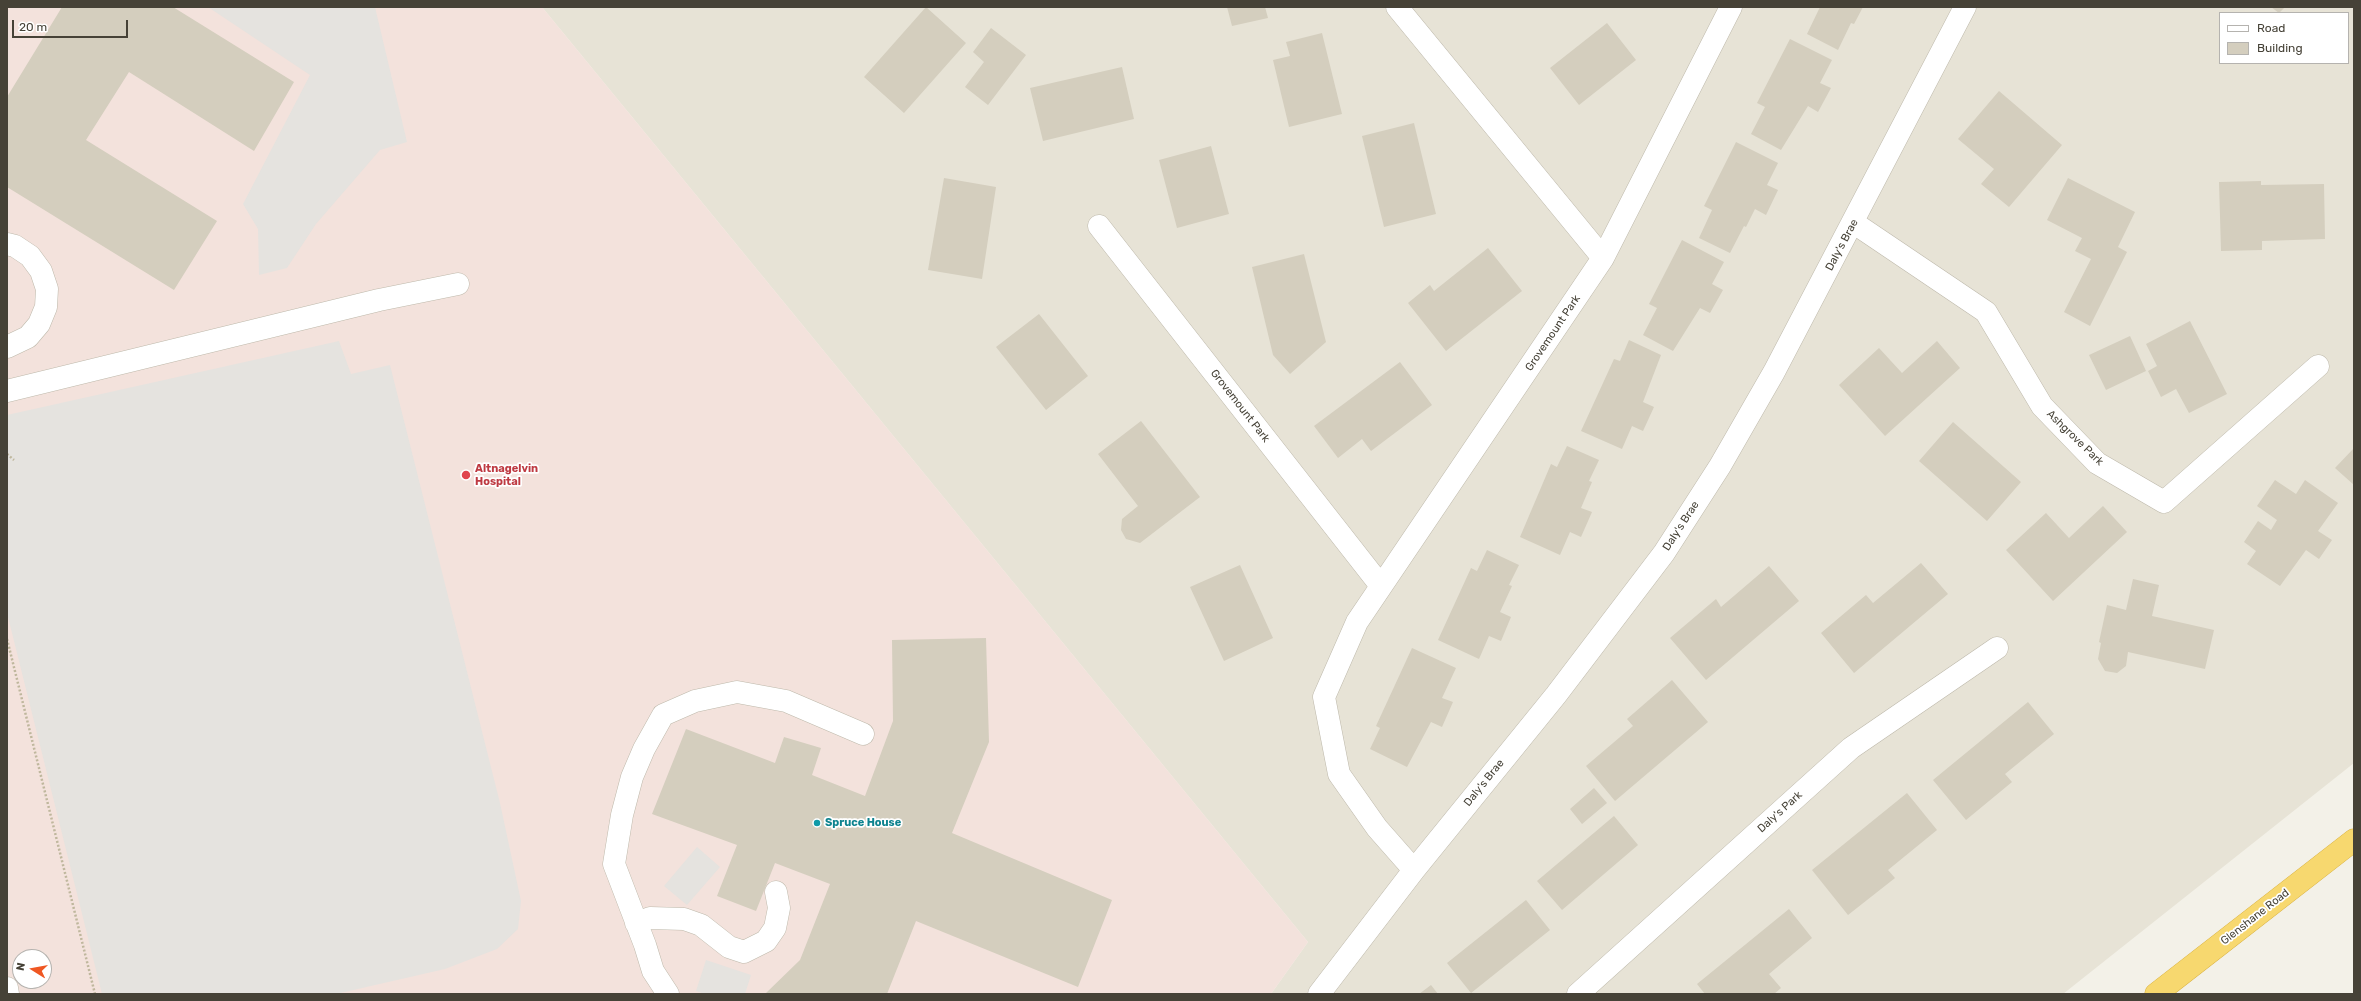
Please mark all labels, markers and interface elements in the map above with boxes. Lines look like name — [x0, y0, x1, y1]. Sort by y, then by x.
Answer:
scale bar — [14, 12, 130, 38]
legend — [2219, 12, 2349, 64]
text: 20 m — [19, 20, 47, 34]
text: Road — [2257, 21, 2285, 35]
text: Building — [2257, 41, 2303, 55]
street label: Daly's Brae — [1823, 217, 1861, 273]
street label: Grovemount Park — [1523, 292, 1583, 374]
street label: Grovemount Park — [1207, 367, 1273, 445]
street label: Ashgrove Park — [2044, 408, 2106, 468]
place label: Altnagelvin Hospital — [475, 462, 538, 488]
marker: Altnagelvin Hospital — [460, 469, 472, 481]
street label: Daly's Brae — [1660, 499, 1702, 553]
street label: Daly's Brae — [1461, 757, 1507, 809]
street label: Daly's Park — [1755, 788, 1805, 836]
place label: Spruce House — [825, 816, 901, 830]
marker: Spruce House — [812, 818, 822, 828]
street label: Glenshane Road — [2218, 886, 2292, 948]
north arrow — [12, 949, 52, 989]
text: N — [14, 962, 28, 972]

